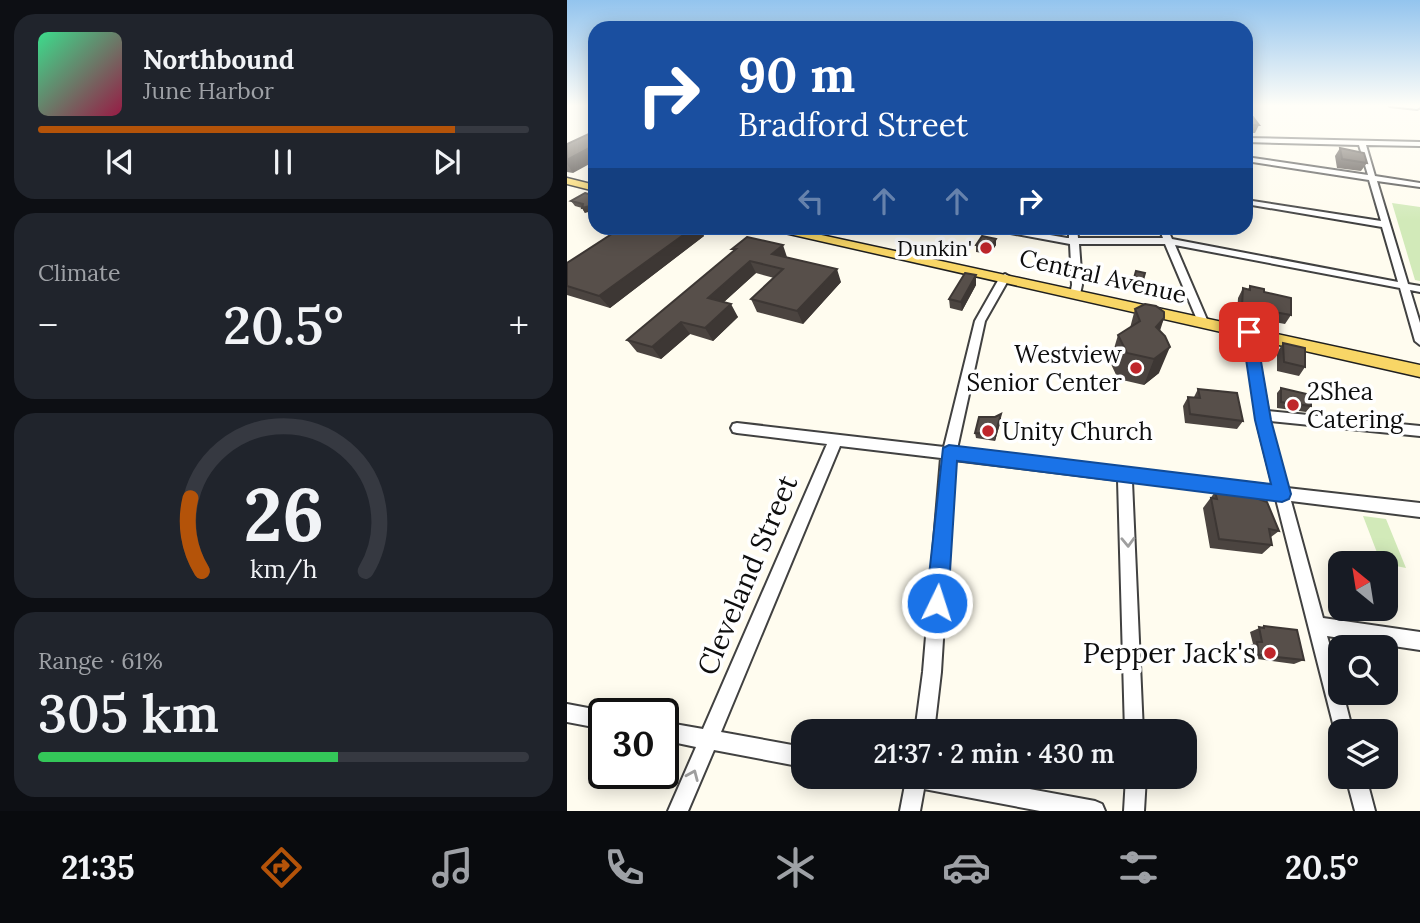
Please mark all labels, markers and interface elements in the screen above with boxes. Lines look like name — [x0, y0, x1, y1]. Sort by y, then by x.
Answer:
text: Northbound — [143, 43, 294, 76]
text: 90 m — [738, 43, 855, 105]
icon: right — [623, 49, 714, 140]
text: June Harbor — [143, 76, 274, 105]
text: Bradford Street — [738, 104, 968, 145]
icon: previous — [101, 143, 139, 181]
icon: pause — [264, 143, 302, 181]
icon: next — [428, 143, 466, 181]
icon: left — [792, 182, 830, 220]
icon: ahead — [865, 182, 903, 220]
icon: ahead — [938, 182, 976, 220]
icon: right — [1011, 182, 1049, 220]
place label: Dunkin' — [897, 235, 972, 262]
marker: Dunkin' — [978, 240, 994, 256]
street label: Central Avenue — [1017, 242, 1189, 310]
text: Climate — [38, 258, 120, 287]
text: 20.5° — [223, 292, 344, 358]
text: − — [38, 301, 58, 349]
text: + — [509, 301, 529, 349]
pin — [1219, 302, 1279, 362]
icon: arrive — [1230, 313, 1268, 351]
place label: Westview Senior Center — [967, 339, 1123, 398]
marker: Westview Senior Center — [1128, 360, 1144, 376]
place label: 2Shea Catering — [1307, 376, 1404, 435]
marker: 2Shea Catering — [1285, 397, 1301, 413]
place label: Unity Church — [1002, 416, 1153, 447]
marker: Unity Church — [980, 423, 996, 439]
text: 26 — [243, 469, 324, 562]
street label: Cleveland Street — [689, 469, 805, 681]
one-way arrow — [1120, 537, 1135, 548]
north arrow — [1328, 551, 1398, 621]
map controls — [1328, 551, 1398, 789]
text: km/h — [250, 553, 317, 585]
position arrow — [900, 566, 974, 640]
place label: Pepper Jack's — [1083, 635, 1256, 671]
button: search — [1328, 635, 1398, 705]
marker: Pepper Jack's — [1262, 645, 1278, 661]
text: Range · 61% — [38, 646, 163, 675]
text: 305 km — [38, 680, 219, 746]
speed limit sign: 30 — [588, 698, 679, 789]
button: layers — [1328, 719, 1398, 789]
text: 21:37 · 2 min · 430 m — [873, 737, 1115, 770]
one-way arrow — [684, 770, 698, 782]
icon: directions — [257, 843, 306, 892]
icon: music — [428, 843, 477, 892]
icon: phone — [600, 843, 649, 892]
icon: climate — [771, 843, 820, 892]
icon: car — [942, 843, 991, 892]
icon: filters — [1114, 843, 1163, 892]
text: 21:35 — [61, 847, 134, 888]
text: 20.5° — [1285, 847, 1359, 888]

